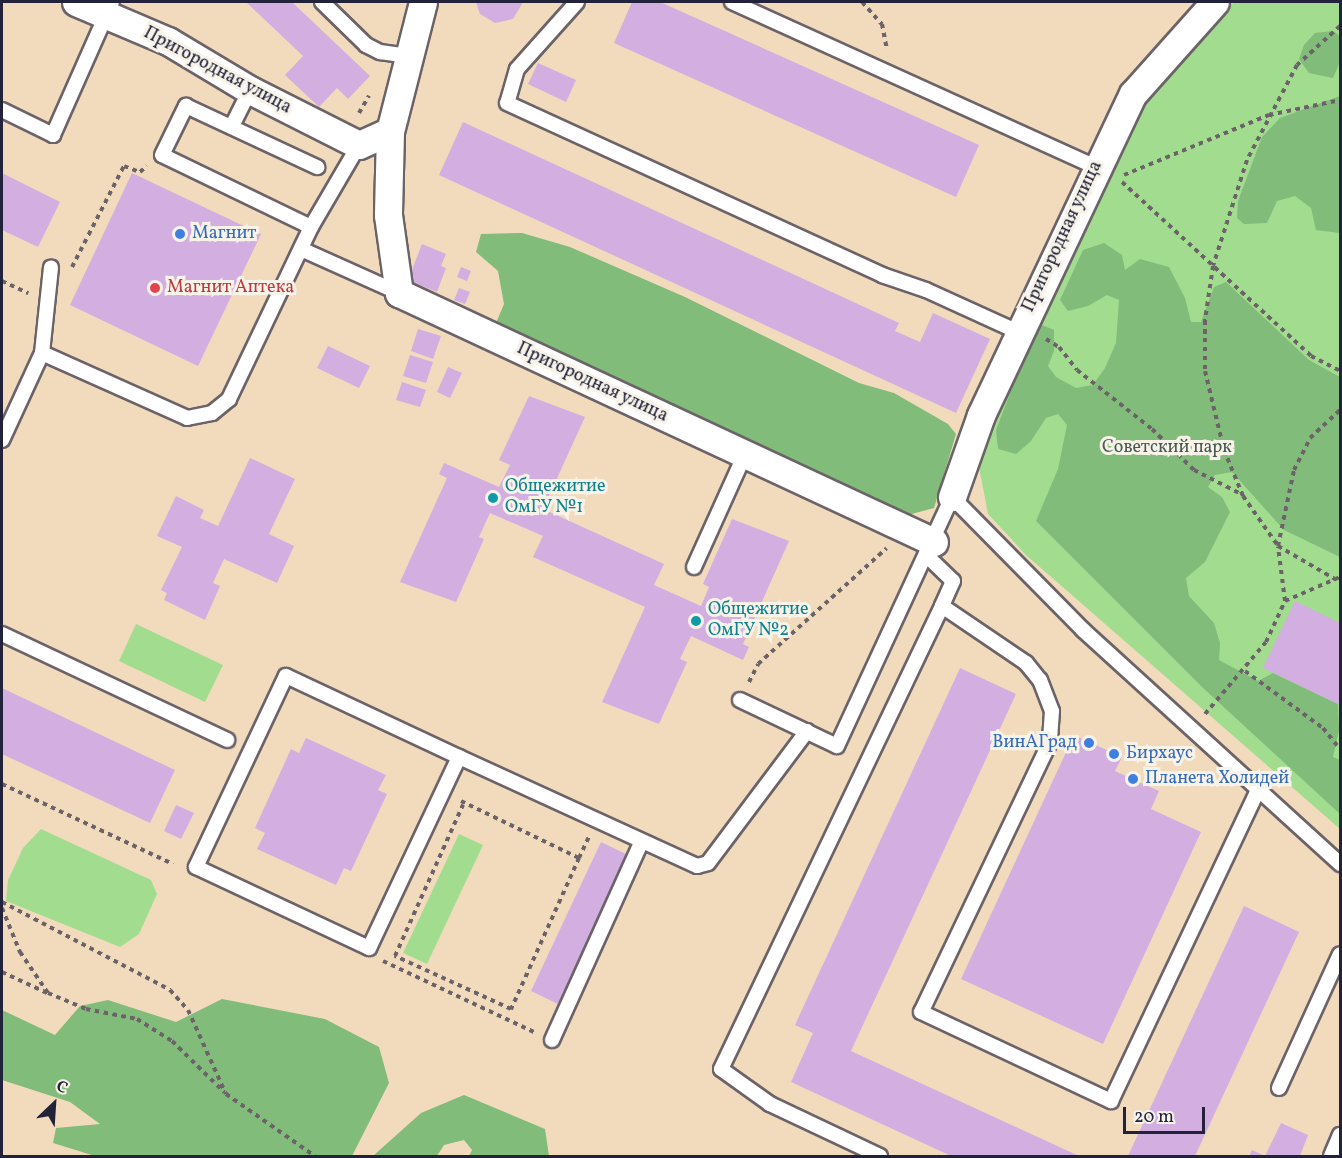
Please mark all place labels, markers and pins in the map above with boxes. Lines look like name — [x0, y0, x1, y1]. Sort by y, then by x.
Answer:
place label: Магнит — [192, 223, 256, 245]
marker: Магнит — [173, 227, 187, 241]
place label: Магнит Аптека — [167, 277, 294, 299]
marker: Магнит Аптека — [148, 281, 162, 295]
place label: Общежитие ОмГУ №1 — [505, 477, 606, 520]
marker: Общежитие ОмГУ №1 — [486, 491, 500, 505]
place label: Общежитие ОмГУ №2 — [708, 600, 809, 642]
marker: Общежитие ОмГУ №2 — [689, 614, 703, 628]
place label: ВинАГрад — [992, 732, 1077, 754]
marker: ВинАГрад — [1082, 736, 1096, 750]
place label: Бирхаус — [1126, 743, 1193, 765]
marker: Бирхаус — [1107, 747, 1121, 761]
place label: Планета Холидей — [1145, 768, 1289, 790]
marker: Планета Холидей — [1126, 772, 1140, 786]

